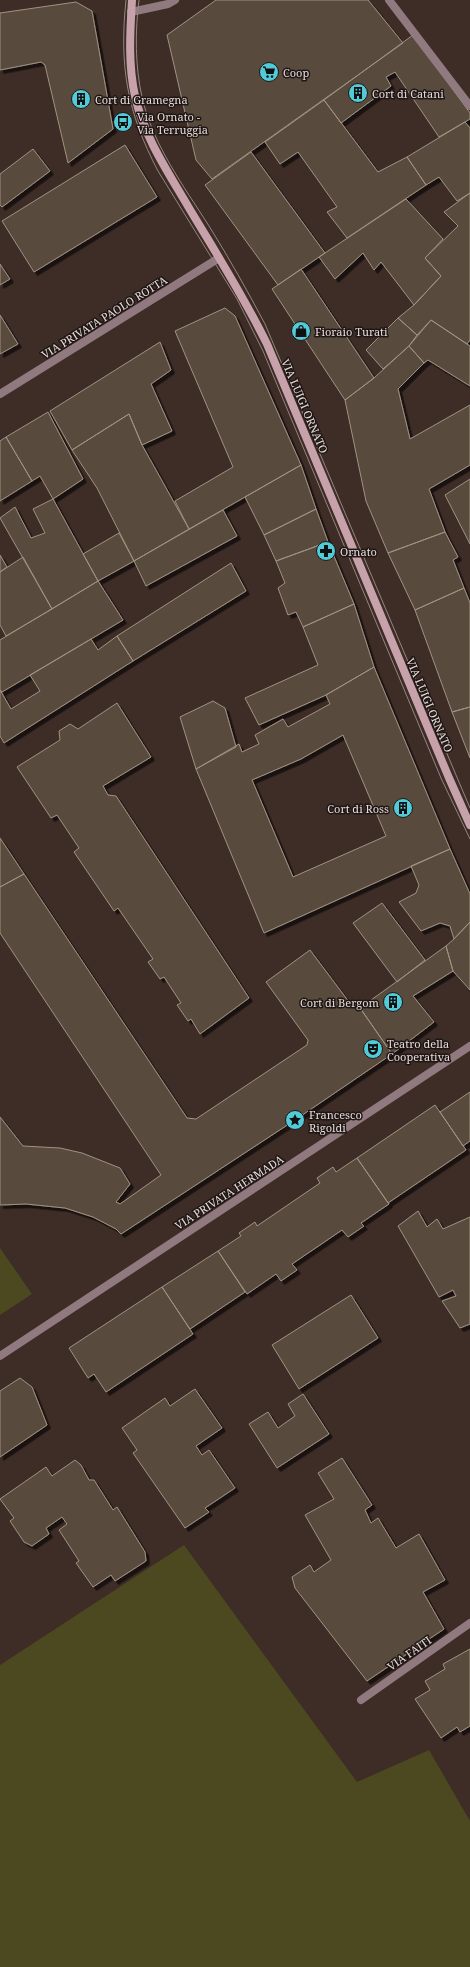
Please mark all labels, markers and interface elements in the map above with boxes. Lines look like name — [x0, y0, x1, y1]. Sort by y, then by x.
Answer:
supermarket icon: Coop — [258, 61, 280, 83]
place label: Coop — [283, 65, 309, 80]
building icon: Cort di Catani — [347, 82, 369, 104]
place label: Cort di Catani — [372, 86, 444, 101]
building icon: Cort di Gramegna — [70, 88, 92, 110]
place label: Cort di Gramegna — [95, 92, 188, 107]
place label: Via Ornato - Via Terruggia — [137, 109, 208, 137]
bus stop icon: Via Ornato - Via Terruggia — [112, 111, 134, 133]
street label: VIA PRIVATA PAOLO ROTTA — [38, 272, 170, 362]
shop icon: Fioraio Turati — [290, 320, 312, 342]
place label: Fioraio Turati — [315, 324, 388, 339]
street label: VIA LUIGI ORNATO — [278, 357, 332, 455]
pharmacy icon: Ornato — [315, 540, 337, 562]
place label: Ornato — [340, 544, 377, 559]
street label: VIA LUIGI ORNATO — [403, 656, 457, 754]
building icon: Cort di Ross — [392, 797, 414, 819]
place label: Cort di Ross — [327, 801, 389, 816]
building icon: Cort di Bergom — [382, 991, 404, 1013]
place label: Cort di Bergom — [300, 995, 380, 1010]
place label: Teatro della Cooperativa — [387, 1036, 450, 1064]
theatre icon: Teatro della Cooperativa — [362, 1038, 384, 1060]
place label: Francesco Rigoldi — [309, 1107, 362, 1135]
place icon: Francesco Rigoldi — [284, 1109, 306, 1131]
street label: VIA PRIVATA HERMADA — [172, 1151, 286, 1233]
street label: VIA FAITI — [384, 1632, 434, 1674]

